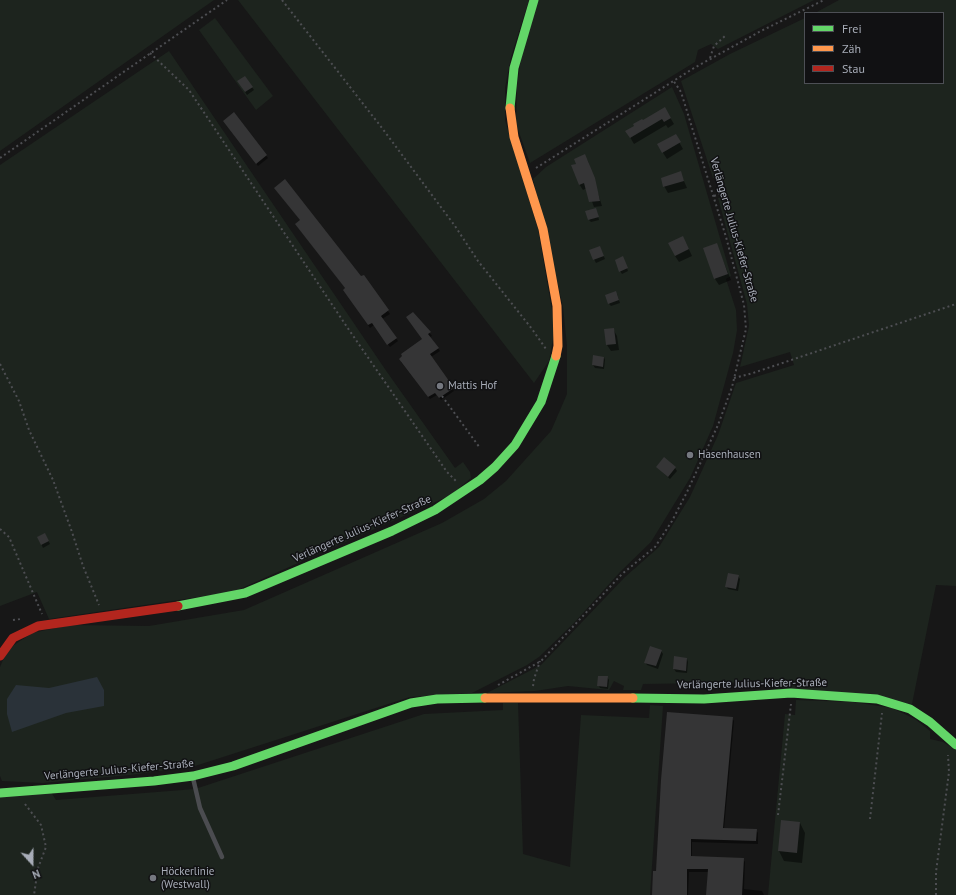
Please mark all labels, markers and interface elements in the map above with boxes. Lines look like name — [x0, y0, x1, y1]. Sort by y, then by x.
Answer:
legend — [804, 12, 944, 84]
text: Frei — [842, 21, 862, 36]
text: Zäh — [842, 41, 861, 56]
text: Stau — [842, 61, 865, 76]
street label: Verlängerte Julius-Kiefer-Straße — [707, 156, 761, 304]
place label: Mattis Hof — [448, 379, 497, 393]
marker: Mattis Hof — [435, 381, 445, 391]
place label: Hasenhausen — [698, 448, 761, 462]
marker: Hasenhausen — [685, 450, 695, 460]
street label: Verlängerte Julius-Kiefer-Straße — [291, 492, 433, 566]
street label: Verlängerte Julius-Kiefer-Straße — [677, 676, 827, 692]
street label: Verlängerte Julius-Kiefer-Straße — [44, 757, 194, 783]
north arrow — [12, 843, 52, 883]
place label: Höckerlinie (Westwall) — [161, 865, 214, 891]
text: N — [30, 866, 42, 882]
marker: Höckerlinie (Westwall) — [148, 873, 158, 883]

